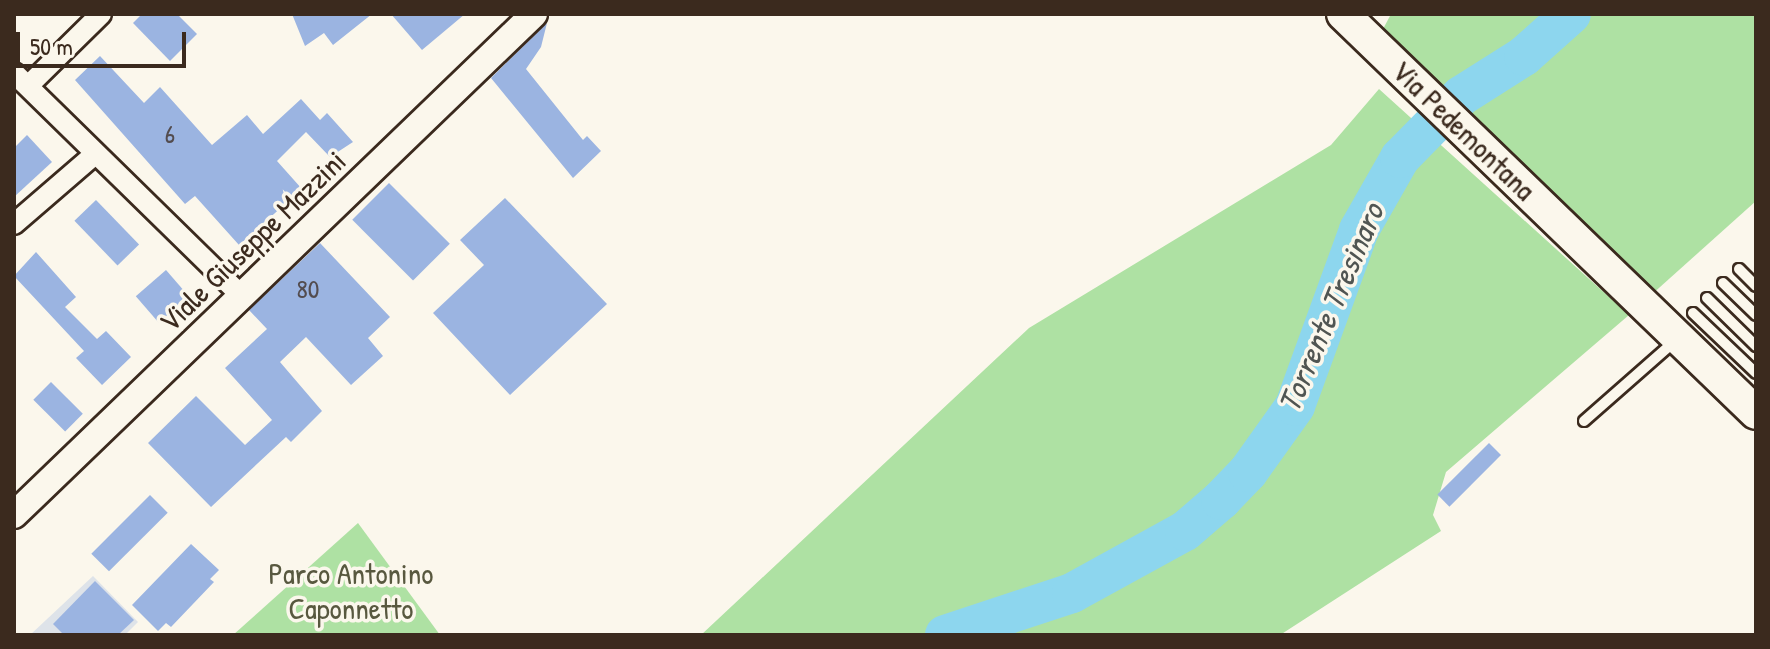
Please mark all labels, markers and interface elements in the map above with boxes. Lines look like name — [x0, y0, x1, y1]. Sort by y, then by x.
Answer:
scale bar — [20, 16, 190, 66]
text: 50 m — [30, 30, 73, 62]
street label: Via Pedemontana — [1385, 53, 1543, 207]
house number: 6 — [165, 118, 175, 150]
street label: Viale Giuseppe Mazzini — [151, 143, 353, 339]
water label: Torrente Tresinaro — [1270, 198, 1392, 418]
house number: 80 — [297, 273, 319, 305]
park label: Parco Antonino Caponnetto — [269, 555, 433, 626]

